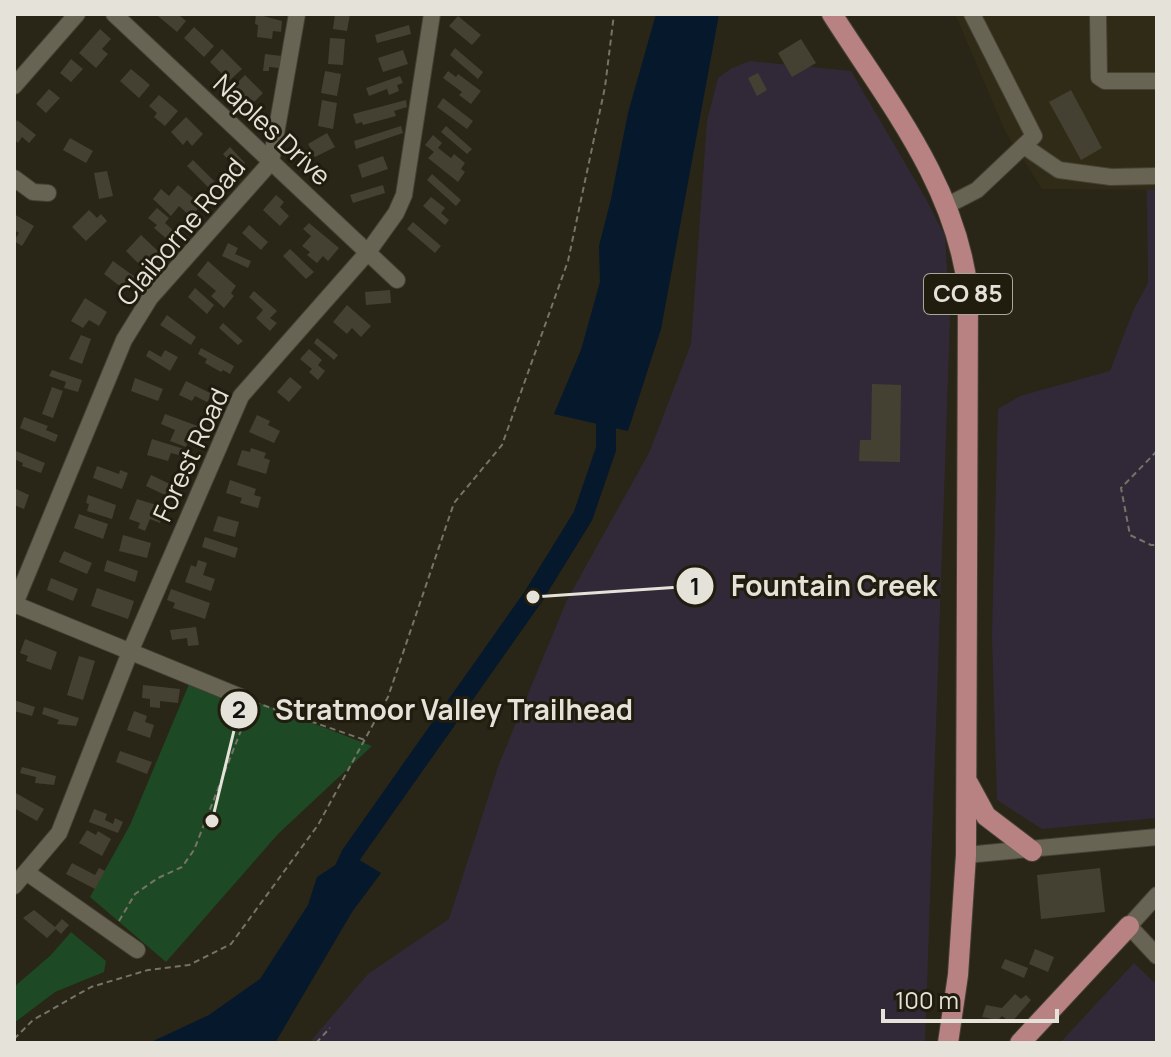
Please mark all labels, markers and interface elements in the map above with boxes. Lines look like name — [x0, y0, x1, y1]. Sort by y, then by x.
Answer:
street label: Naples Drive — [206, 65, 339, 193]
street label: Claiborne Road — [108, 150, 253, 313]
road number: CO 85 — [924, 274, 1012, 314]
street label: Forest Road — [144, 382, 237, 527]
callout: Fountain Creek — [675, 560, 953, 612]
text: Fountain Creek — [731, 566, 938, 604]
text: 1 — [690, 569, 700, 602]
callout: Stratmoor Valley Trailhead — [219, 684, 649, 736]
text: Stratmoor Valley Trailhead — [275, 690, 633, 728]
text: 2 — [232, 692, 246, 725]
scale bar — [883, 973, 1057, 1023]
text: 100 m — [895, 983, 959, 1016]

